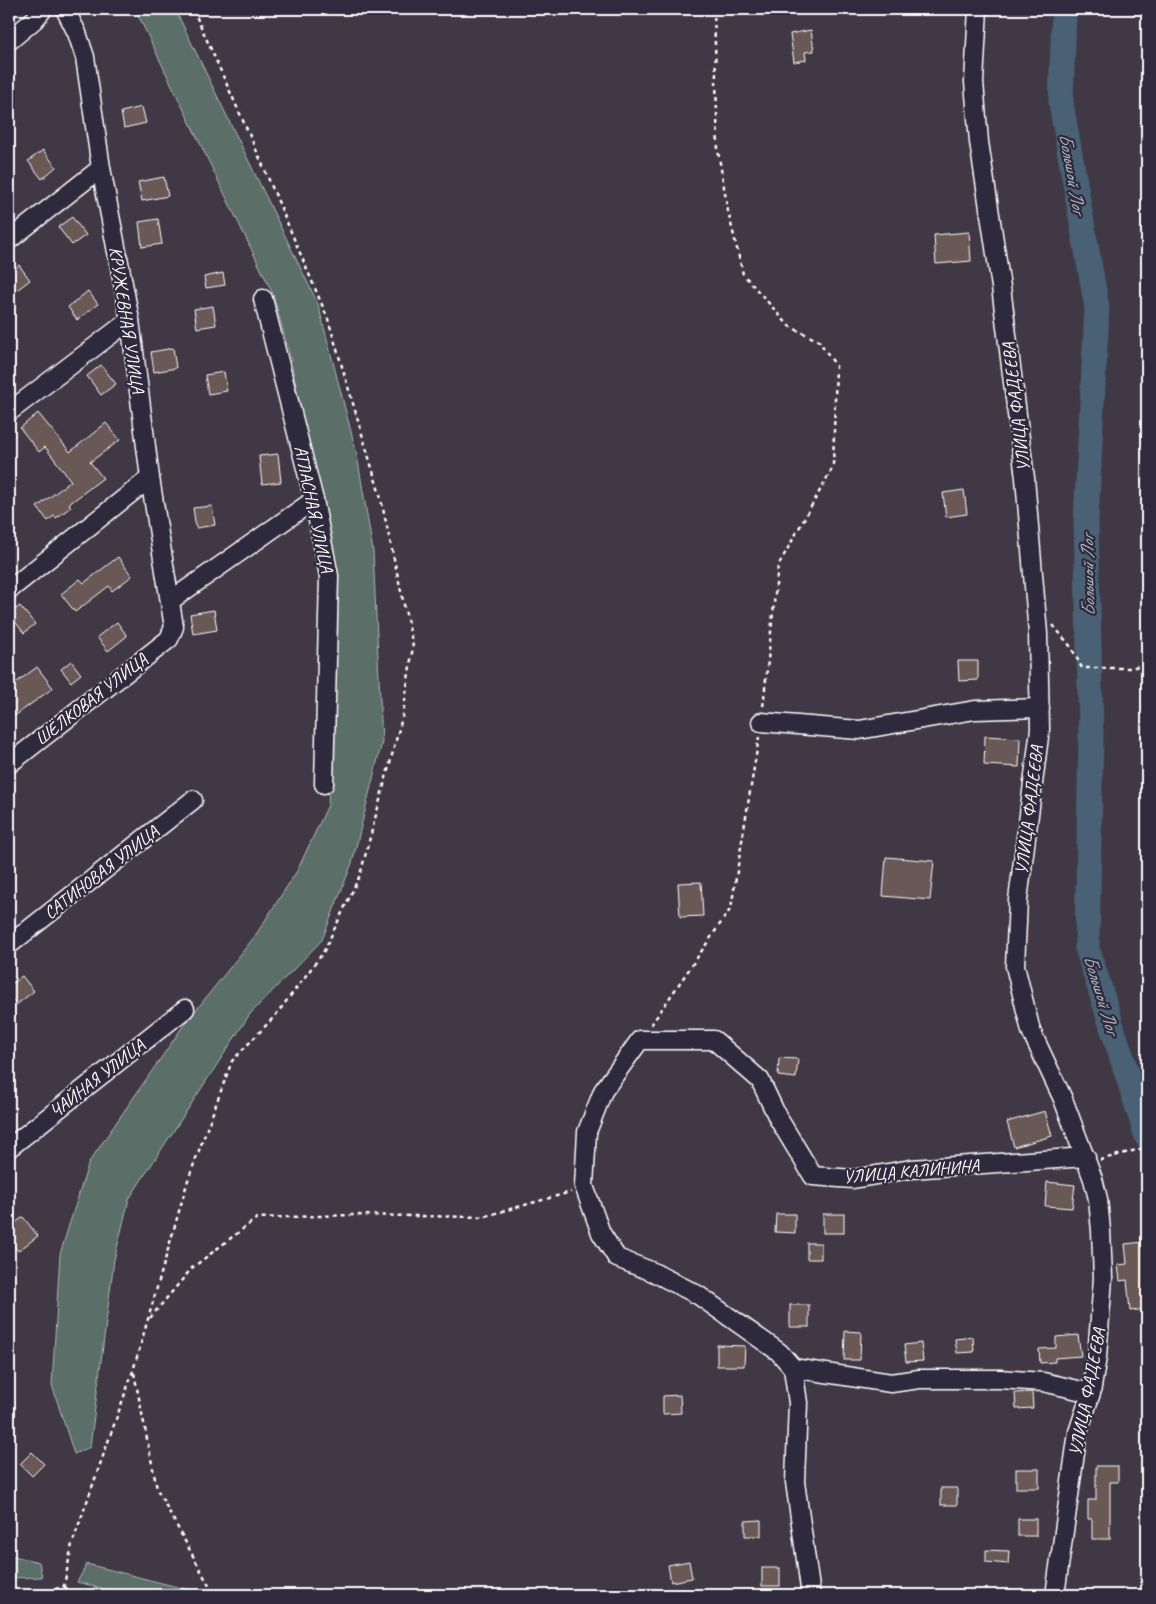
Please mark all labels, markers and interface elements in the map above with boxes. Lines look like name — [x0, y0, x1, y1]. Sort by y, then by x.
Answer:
water label: Большой Лог — [1053, 131, 1092, 220]
street label: КРУЖЕВНАЯ УЛИЦА — [105, 245, 150, 396]
street label: УЛИЦА ФАДЕЕВА — [997, 341, 1035, 473]
street label: АТЛАСНАЯ УЛИЦА — [290, 444, 338, 575]
water label: Большой Лог — [1075, 531, 1101, 617]
street label: ШЁЛКОВАЯ УЛИЦА — [30, 648, 152, 750]
street label: УЛИЦА ФАДЕЕВА — [1010, 744, 1048, 876]
street label: САТИНОВАЯ УЛИЦА — [39, 820, 164, 924]
water label: Большой Лог — [1078, 952, 1126, 1041]
street label: ЧАЙНАЯ УЛИЦА — [45, 1033, 150, 1122]
street label: УЛИЦА КАЛИНИНА — [842, 1154, 981, 1188]
street label: УЛИЦА ФАДЕЕВА — [1064, 1325, 1110, 1458]

